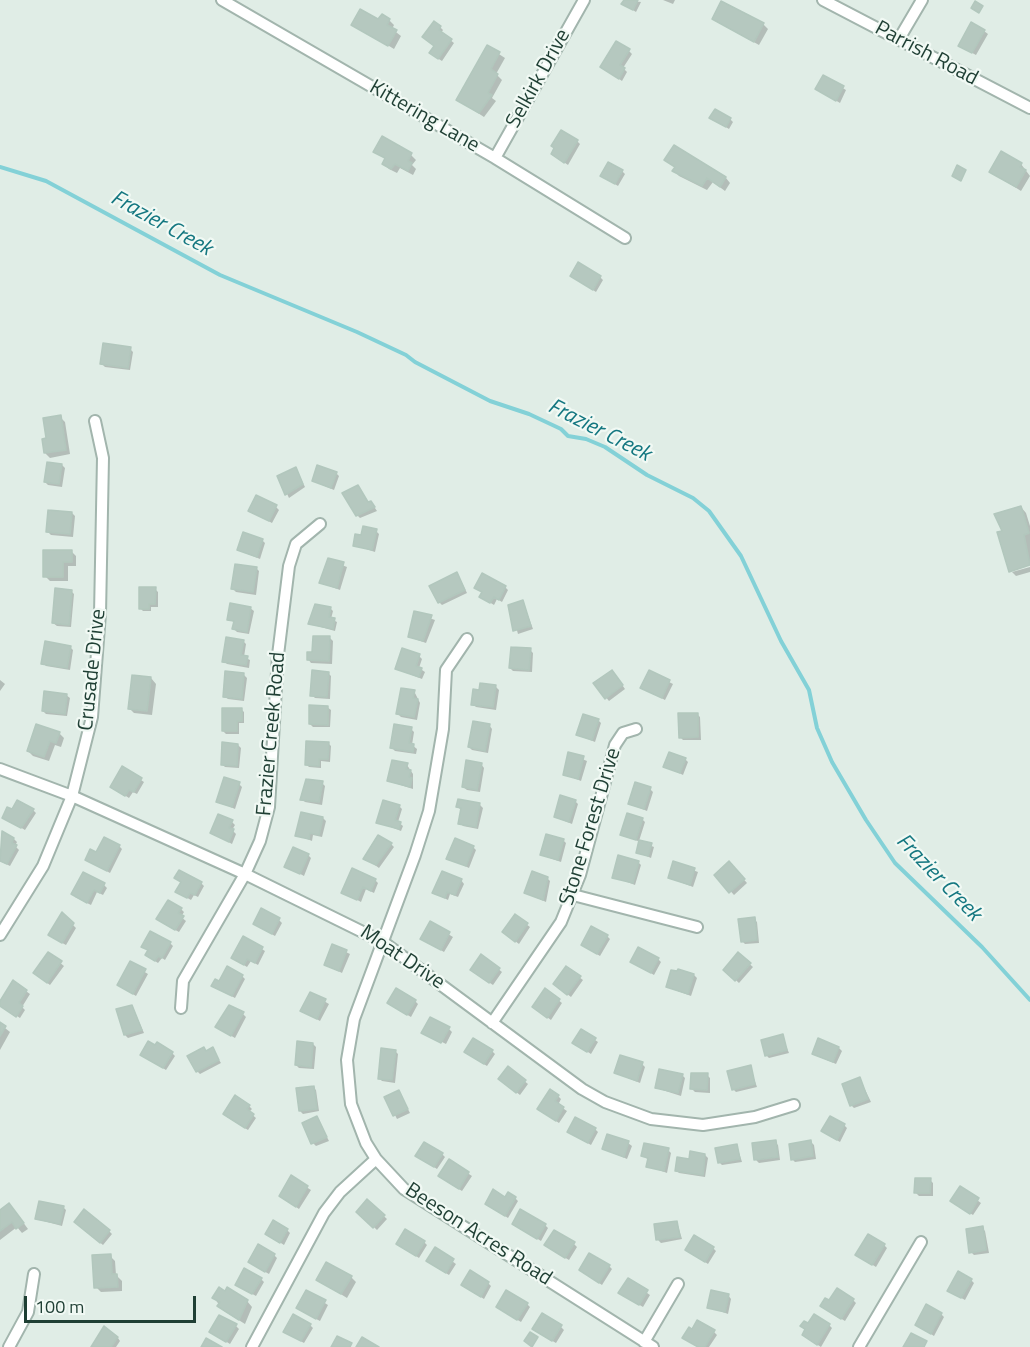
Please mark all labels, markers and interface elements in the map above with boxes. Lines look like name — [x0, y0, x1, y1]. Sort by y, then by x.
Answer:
street label: Parrish Road — [870, 16, 982, 92]
street label: Selkirk Drive — [501, 25, 577, 133]
street label: Kittering Lane — [364, 75, 484, 159]
water label: Frazier Creek — [106, 185, 216, 263]
water label: Frazier Creek — [543, 394, 655, 468]
street label: Crusade Drive — [74, 608, 112, 732]
street label: Frazier Creek Road — [252, 651, 292, 817]
street label: Stone Forest Drive — [555, 745, 627, 909]
water label: Frazier Creek — [890, 829, 986, 927]
street label: Moat Drive — [355, 920, 449, 996]
street label: Beeson Acres Road — [400, 1178, 556, 1292]
scale bar — [27, 1284, 200, 1322]
text: 100 m — [35, 1293, 84, 1320]

